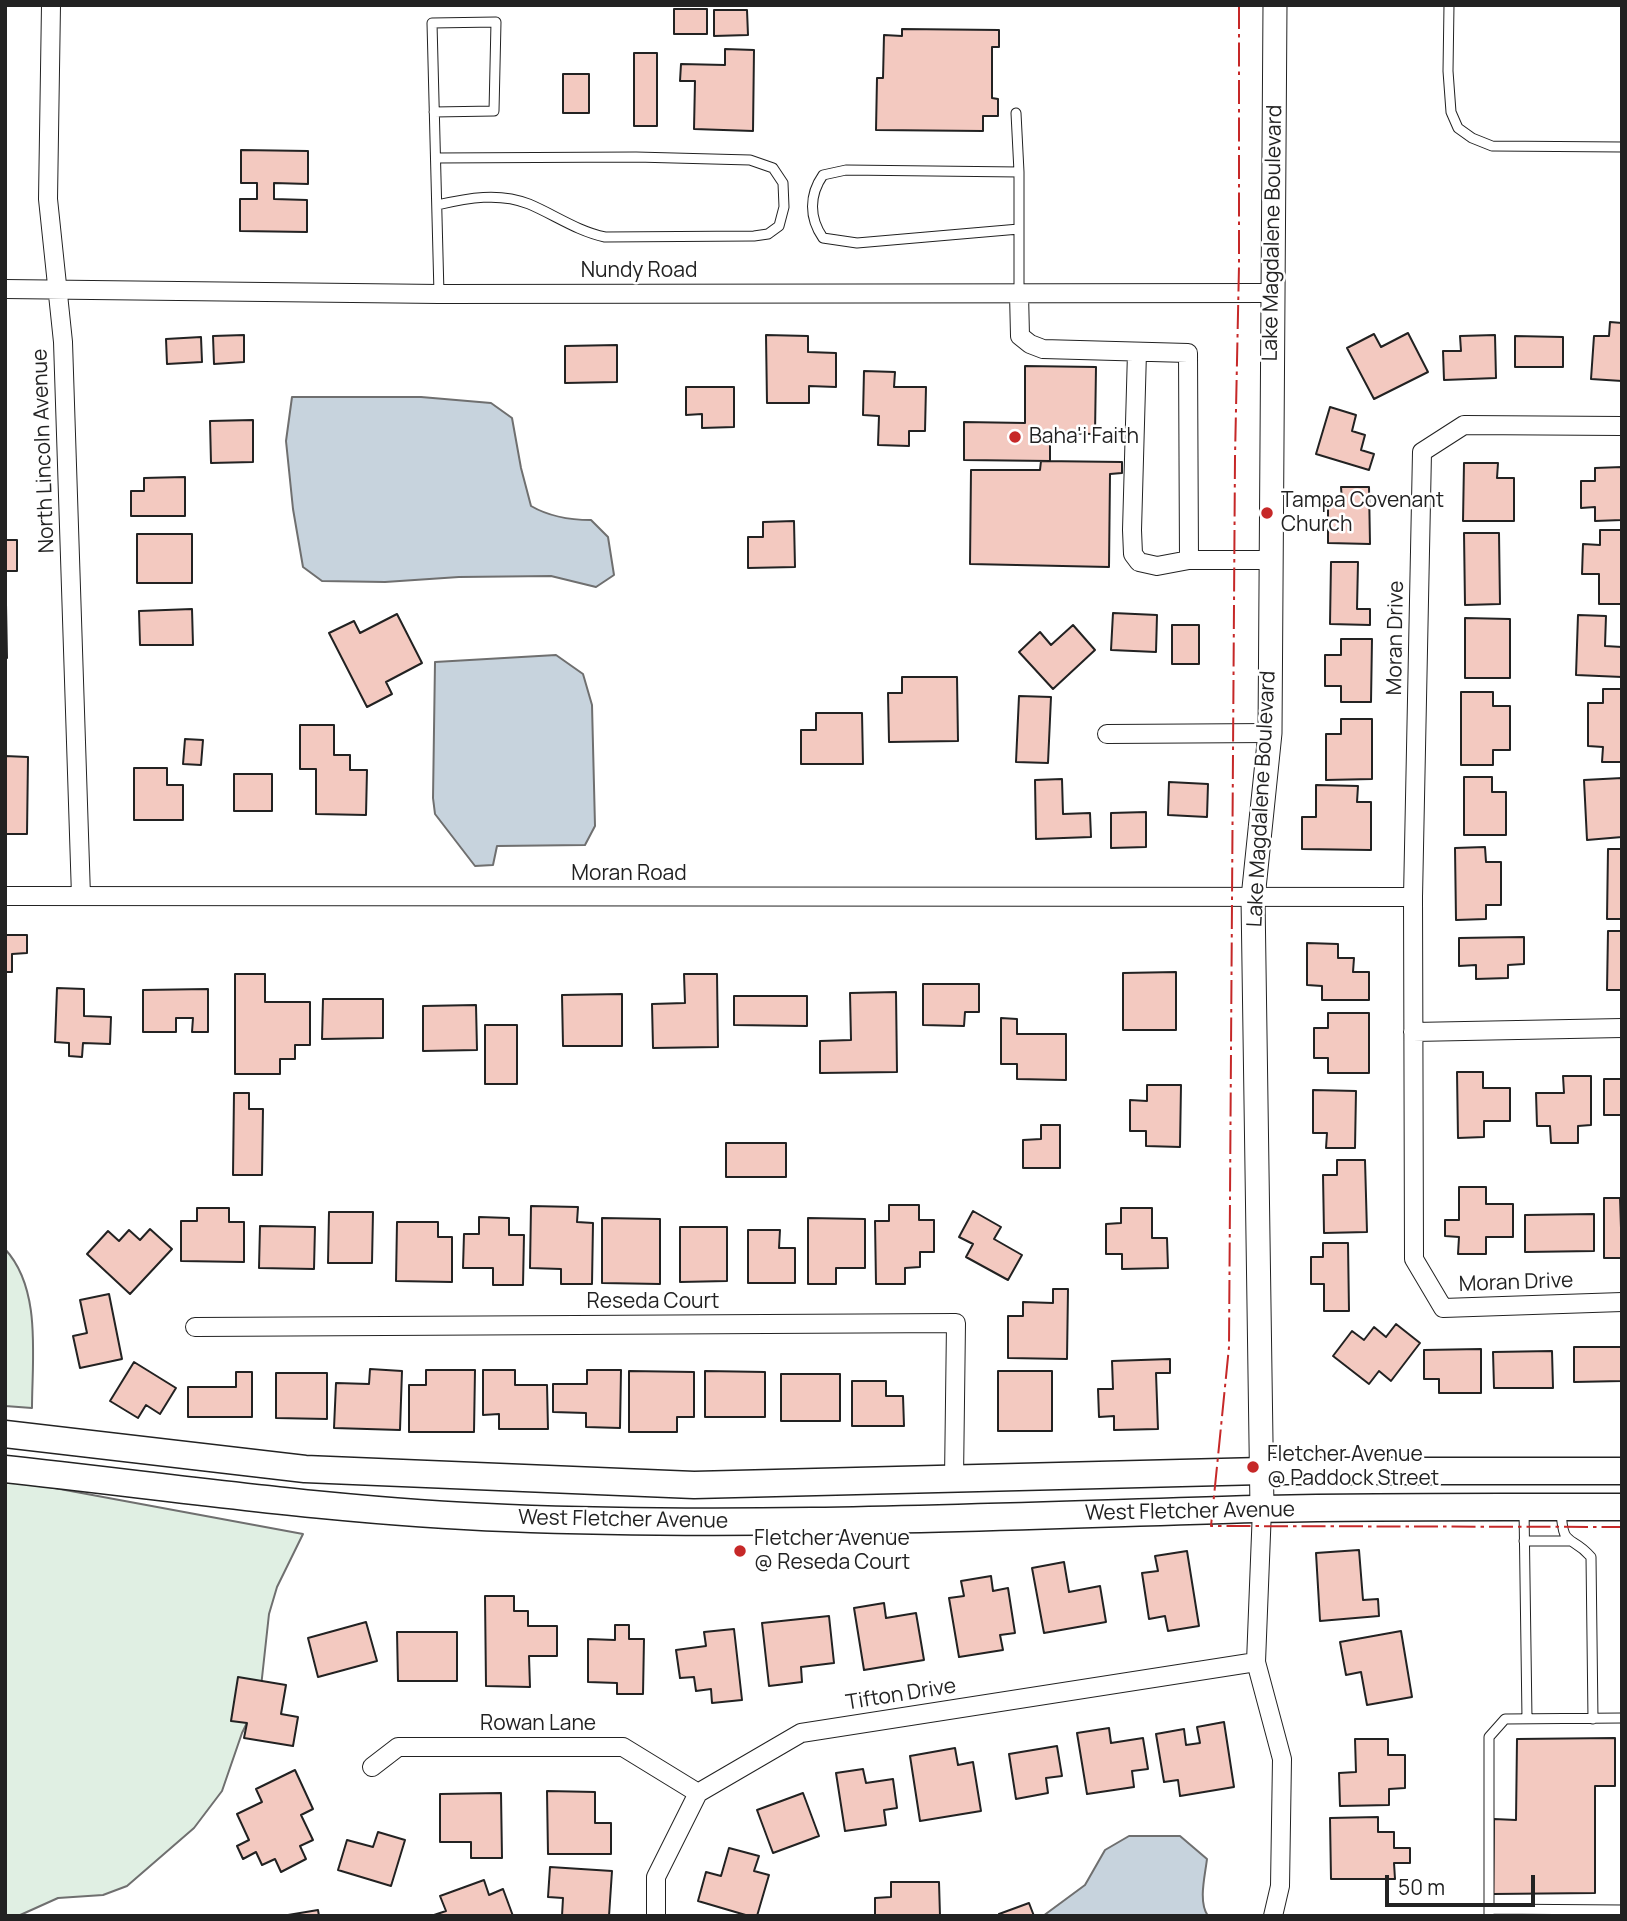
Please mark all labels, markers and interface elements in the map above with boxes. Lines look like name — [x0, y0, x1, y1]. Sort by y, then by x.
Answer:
street label: Lake Magdalene Boulevard — [1258, 104, 1288, 362]
street label: Nundy Road — [581, 258, 697, 284]
street label: North Lincoln Avenue — [28, 348, 60, 554]
place label: Baha'i Faith — [1029, 424, 1139, 450]
marker: Baha'i Faith — [1007, 429, 1023, 445]
place label: Tampa Covenant Church — [1281, 488, 1444, 538]
marker: Tampa Covenant Church — [1259, 505, 1275, 521]
street label: Moran Drive — [1382, 580, 1410, 696]
street label: Lake Magdalene Boulevard — [1243, 670, 1281, 928]
street label: Moran Road — [571, 861, 687, 887]
street label: Moran Drive — [1458, 1268, 1574, 1298]
street label: Reseda Court — [586, 1289, 720, 1315]
place label: Fletcher Avenue @ Paddock Street — [1267, 1442, 1439, 1492]
marker: Fletcher Avenue @ Paddock Street — [1245, 1459, 1261, 1475]
street label: West Fletcher Avenue — [1085, 1498, 1295, 1526]
street label: West Fletcher Avenue — [518, 1506, 728, 1534]
place label: Fletcher Avenue @ Reseda Court — [754, 1526, 910, 1576]
marker: Fletcher Avenue @ Reseda Court — [732, 1543, 748, 1559]
street label: Tifton Drive — [844, 1674, 958, 1716]
street label: Rowan Lane — [480, 1711, 596, 1737]
scale bar — [1389, 1862, 1540, 1906]
text: 50 m — [1398, 1873, 1445, 1901]

